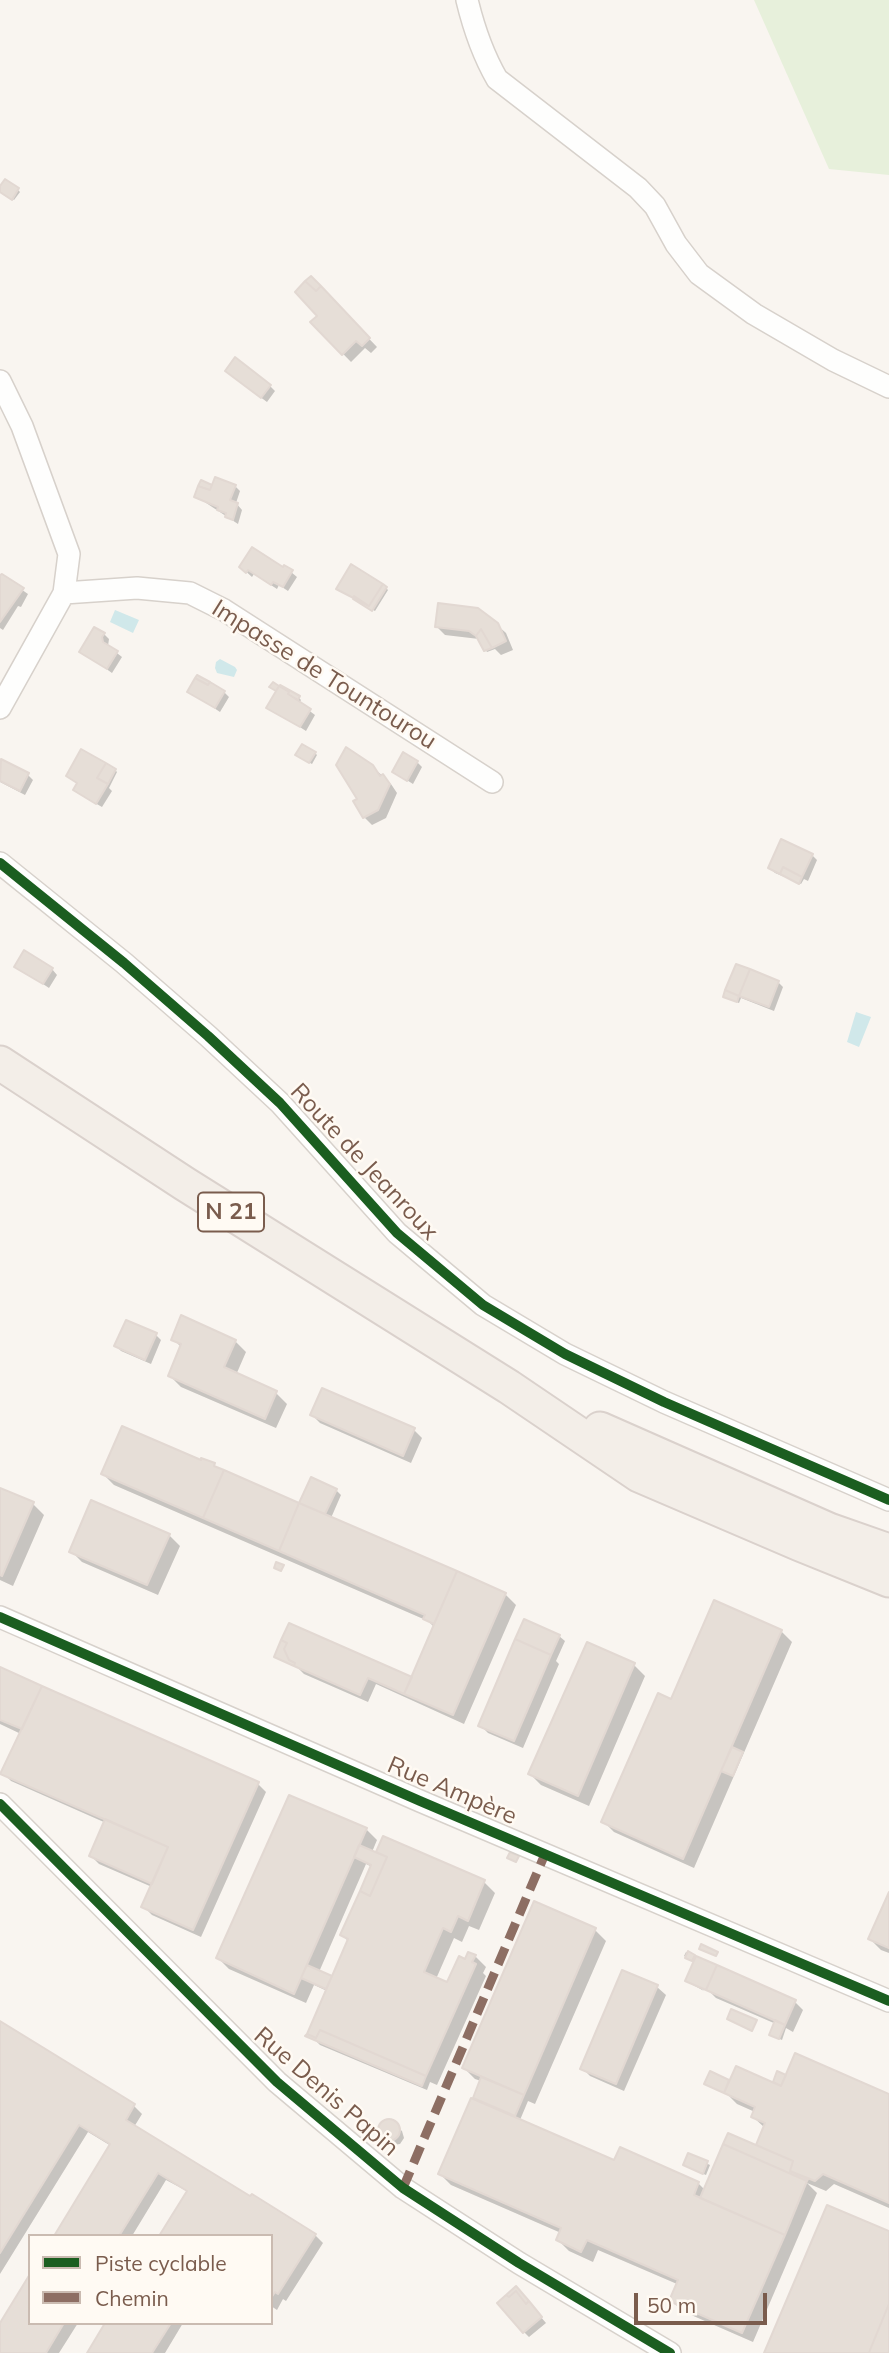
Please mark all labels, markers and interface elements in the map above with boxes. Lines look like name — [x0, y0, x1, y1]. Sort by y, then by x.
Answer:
street label: Impasse de Tountourou — [206, 594, 442, 756]
street label: Route de Jeanroux — [284, 1078, 444, 1246]
road number: N 21 — [198, 1192, 264, 1232]
street label: Rue Ampère — [383, 1751, 521, 1831]
street label: Rue Denis Papin — [248, 2021, 404, 2163]
legend — [28, 2234, 273, 2325]
text: Piste cyclable — [95, 2250, 227, 2276]
scale bar — [637, 2280, 770, 2324]
text: Chemin — [95, 2285, 169, 2311]
text: 50 m — [647, 2292, 696, 2318]

